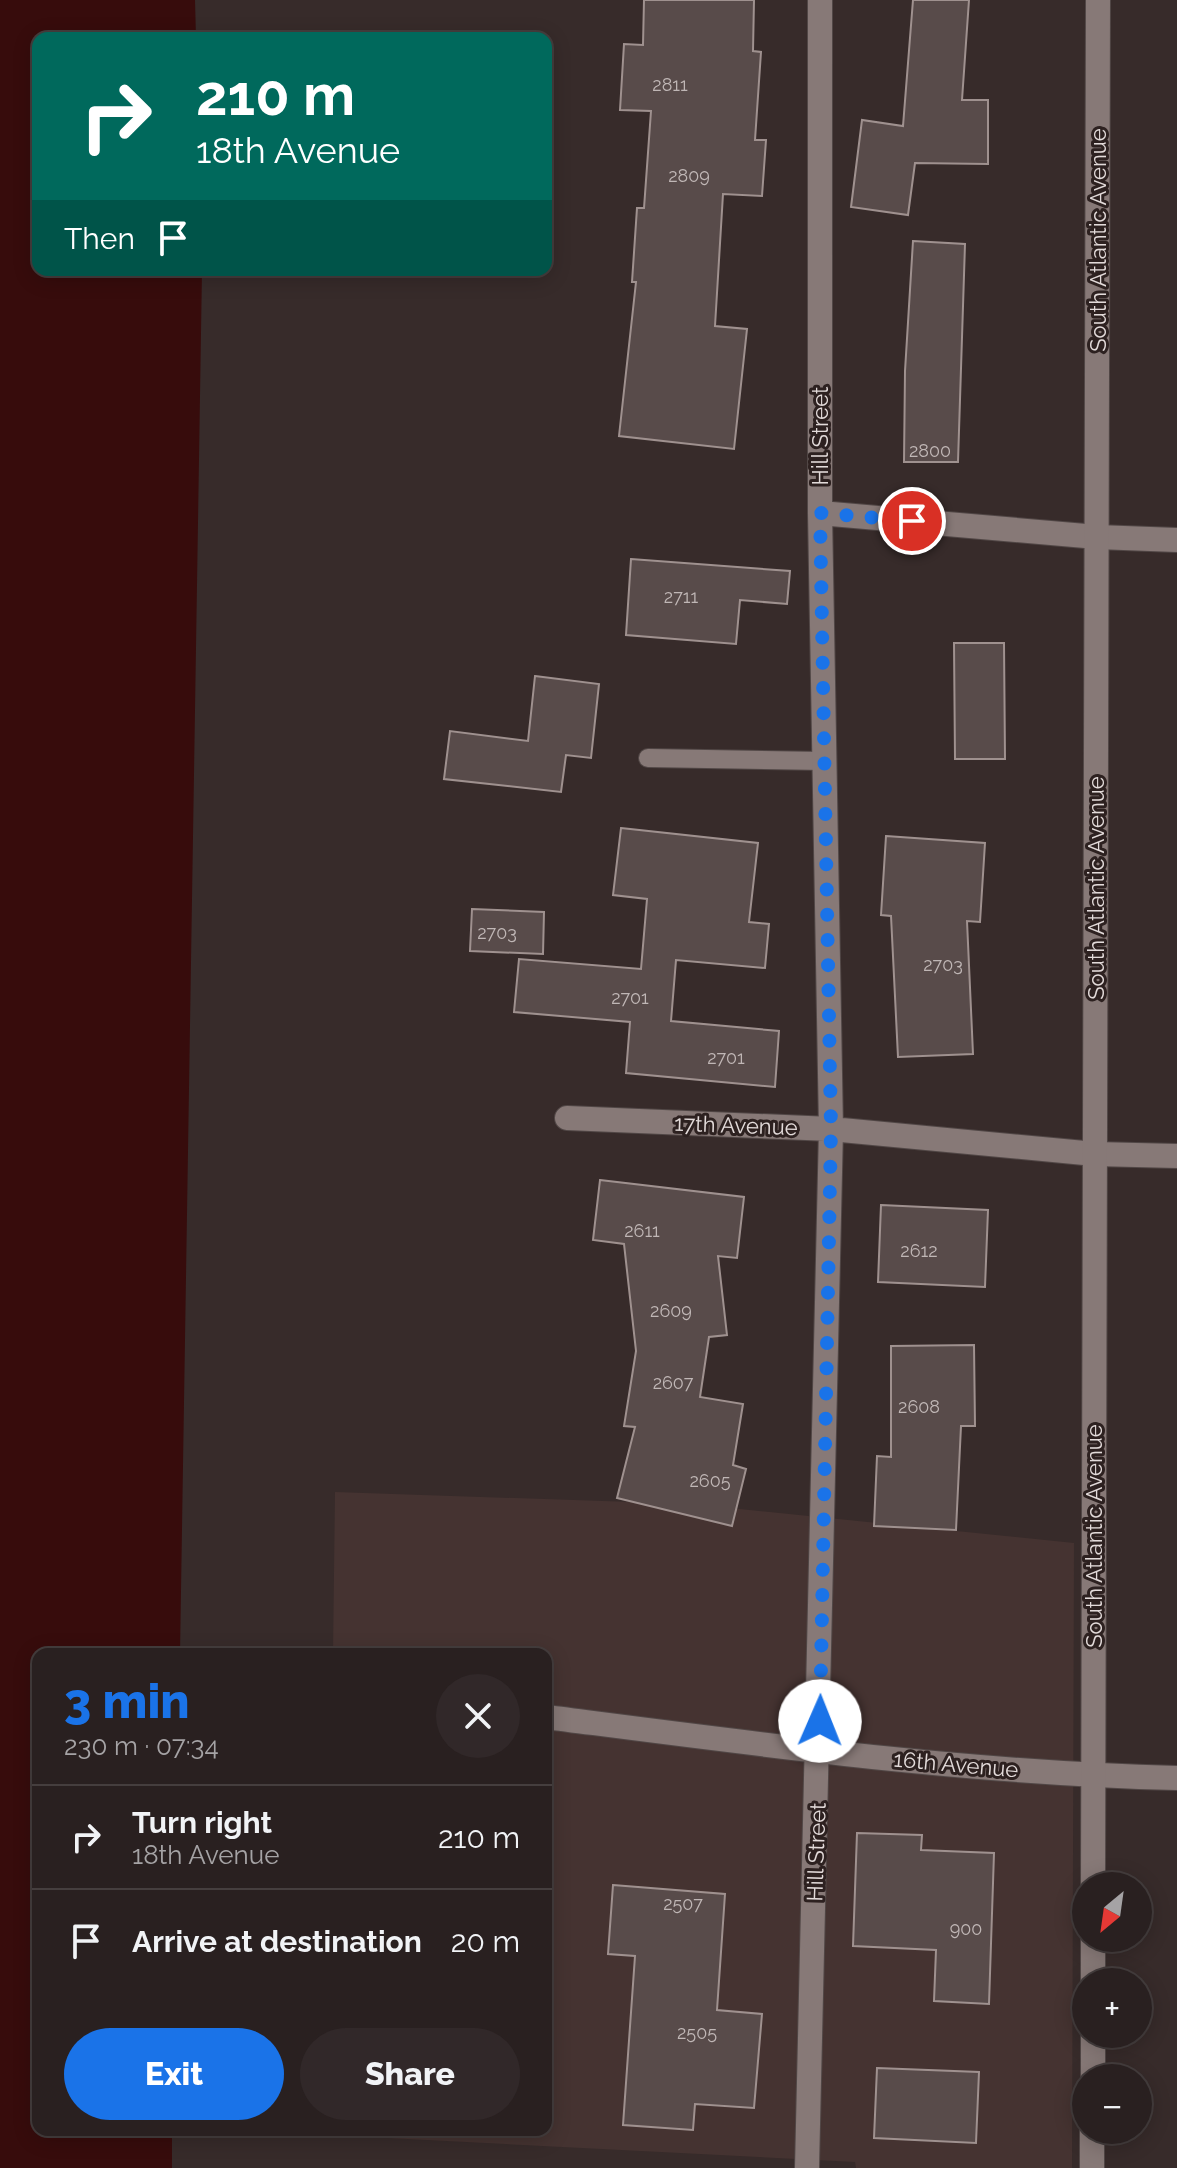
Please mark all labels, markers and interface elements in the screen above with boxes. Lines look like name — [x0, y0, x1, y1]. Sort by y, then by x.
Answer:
text: 210 m — [196, 62, 355, 128]
icon: right — [64, 64, 168, 168]
house number: 2811 — [652, 74, 688, 95]
street label: South Atlantic Avenue — [1085, 128, 1111, 352]
text: 18th Avenue — [196, 129, 400, 171]
house number: 2809 — [668, 165, 710, 186]
icon: arrive — [151, 216, 195, 260]
text: Then — [64, 221, 135, 256]
street label: Hill Street — [807, 386, 833, 485]
house number: 2800 — [909, 440, 951, 461]
pin — [878, 487, 946, 555]
icon: arrive — [890, 499, 934, 543]
house number: 2711 — [664, 586, 699, 607]
street label: South Atlantic Avenue — [1083, 776, 1109, 1000]
house number: 2703 — [477, 922, 517, 943]
house number: 2703 — [923, 954, 963, 975]
house number: 2701 — [611, 987, 649, 1008]
house number: 2701 — [707, 1047, 745, 1068]
street label: 17th Avenue — [674, 1110, 798, 1140]
house number: 2611 — [624, 1220, 660, 1241]
house number: 2612 — [900, 1240, 938, 1261]
house number: 2609 — [650, 1300, 692, 1321]
house number: 2607 — [653, 1372, 694, 1393]
house number: 2608 — [898, 1396, 940, 1417]
street label: South Atlantic Avenue — [1081, 1424, 1107, 1648]
house number: 2605 — [689, 1470, 731, 1491]
text: 3 min — [64, 1673, 190, 1729]
button: close — [436, 1674, 520, 1758]
position arrow — [778, 1679, 862, 1763]
text: 230 m · 07:34 — [64, 1731, 219, 1761]
street label: 16th Avenue — [893, 1746, 1019, 1782]
street label: Hill Street — [801, 1801, 831, 1902]
text: Turn right — [132, 1805, 272, 1840]
icon: right — [64, 1815, 108, 1859]
text: 210 m — [438, 1820, 520, 1855]
text: 18th Avenue — [132, 1840, 279, 1870]
north arrow — [1072, 1872, 1152, 1952]
map controls — [1072, 1872, 1152, 2144]
house number: 2507 — [663, 1893, 703, 1914]
house number: 900 — [950, 1918, 982, 1939]
icon: arrive — [64, 1919, 108, 1963]
text: Arrive at destination — [132, 1924, 422, 1959]
text: 20 m — [451, 1924, 520, 1959]
button: + — [1072, 1968, 1152, 2048]
house number: 2505 — [677, 2022, 717, 2043]
button: Exit — [64, 2028, 284, 2120]
button: Share — [300, 2028, 520, 2120]
button: − — [1072, 2064, 1152, 2144]

